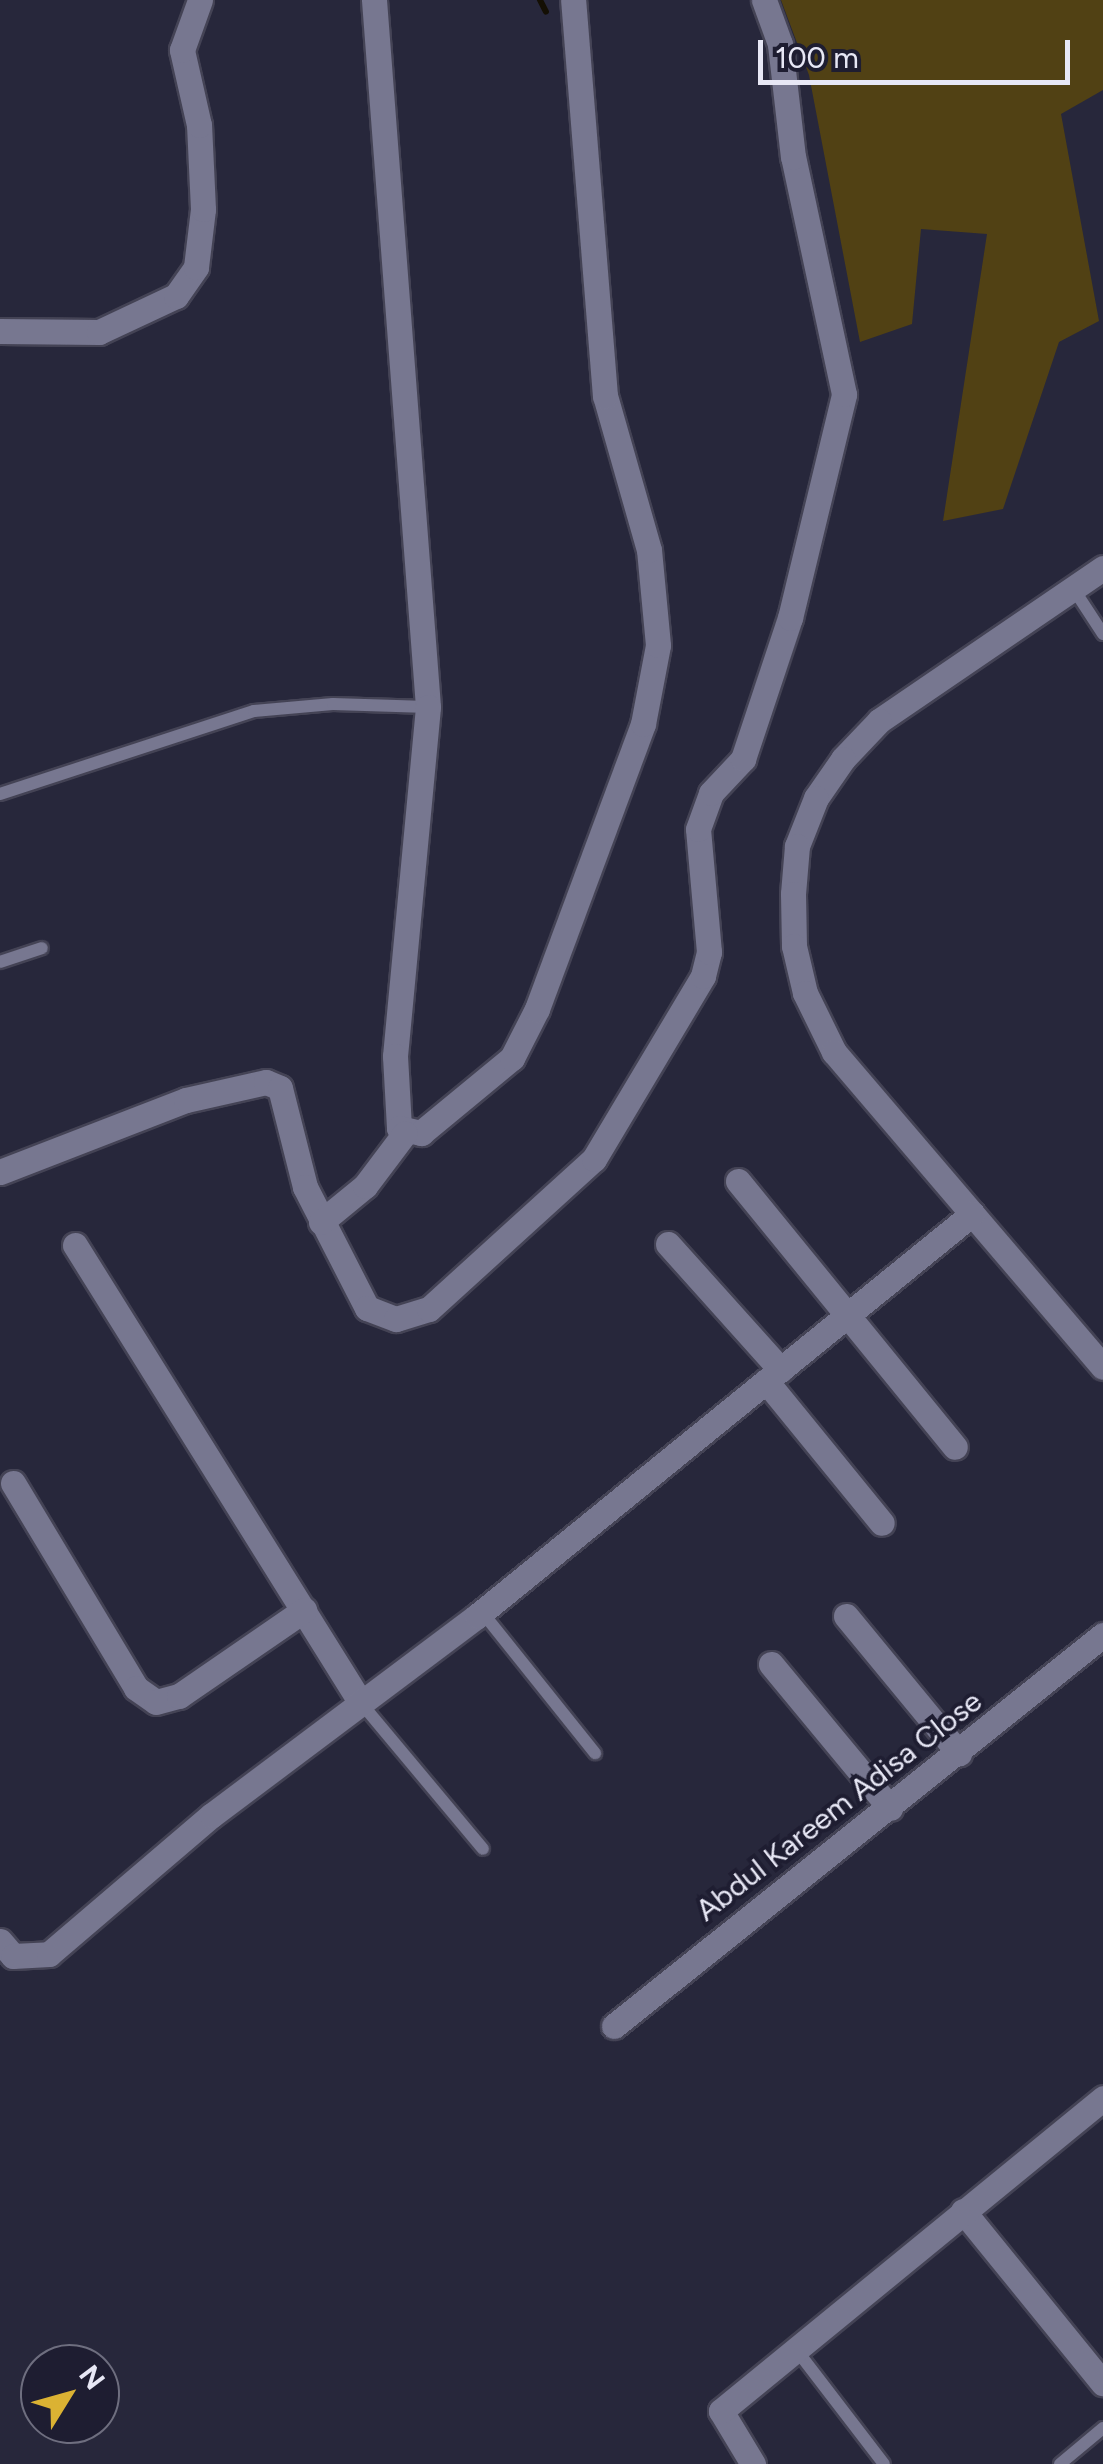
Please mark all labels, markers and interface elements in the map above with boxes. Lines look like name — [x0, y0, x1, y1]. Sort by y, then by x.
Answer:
scale bar — [763, 20, 1076, 82]
text: 100 m — [775, 39, 859, 76]
street label: Abdul Kareem Adisa Close — [689, 1683, 989, 1929]
north arrow — [20, 2344, 120, 2444]
text: N — [72, 2358, 112, 2396]

